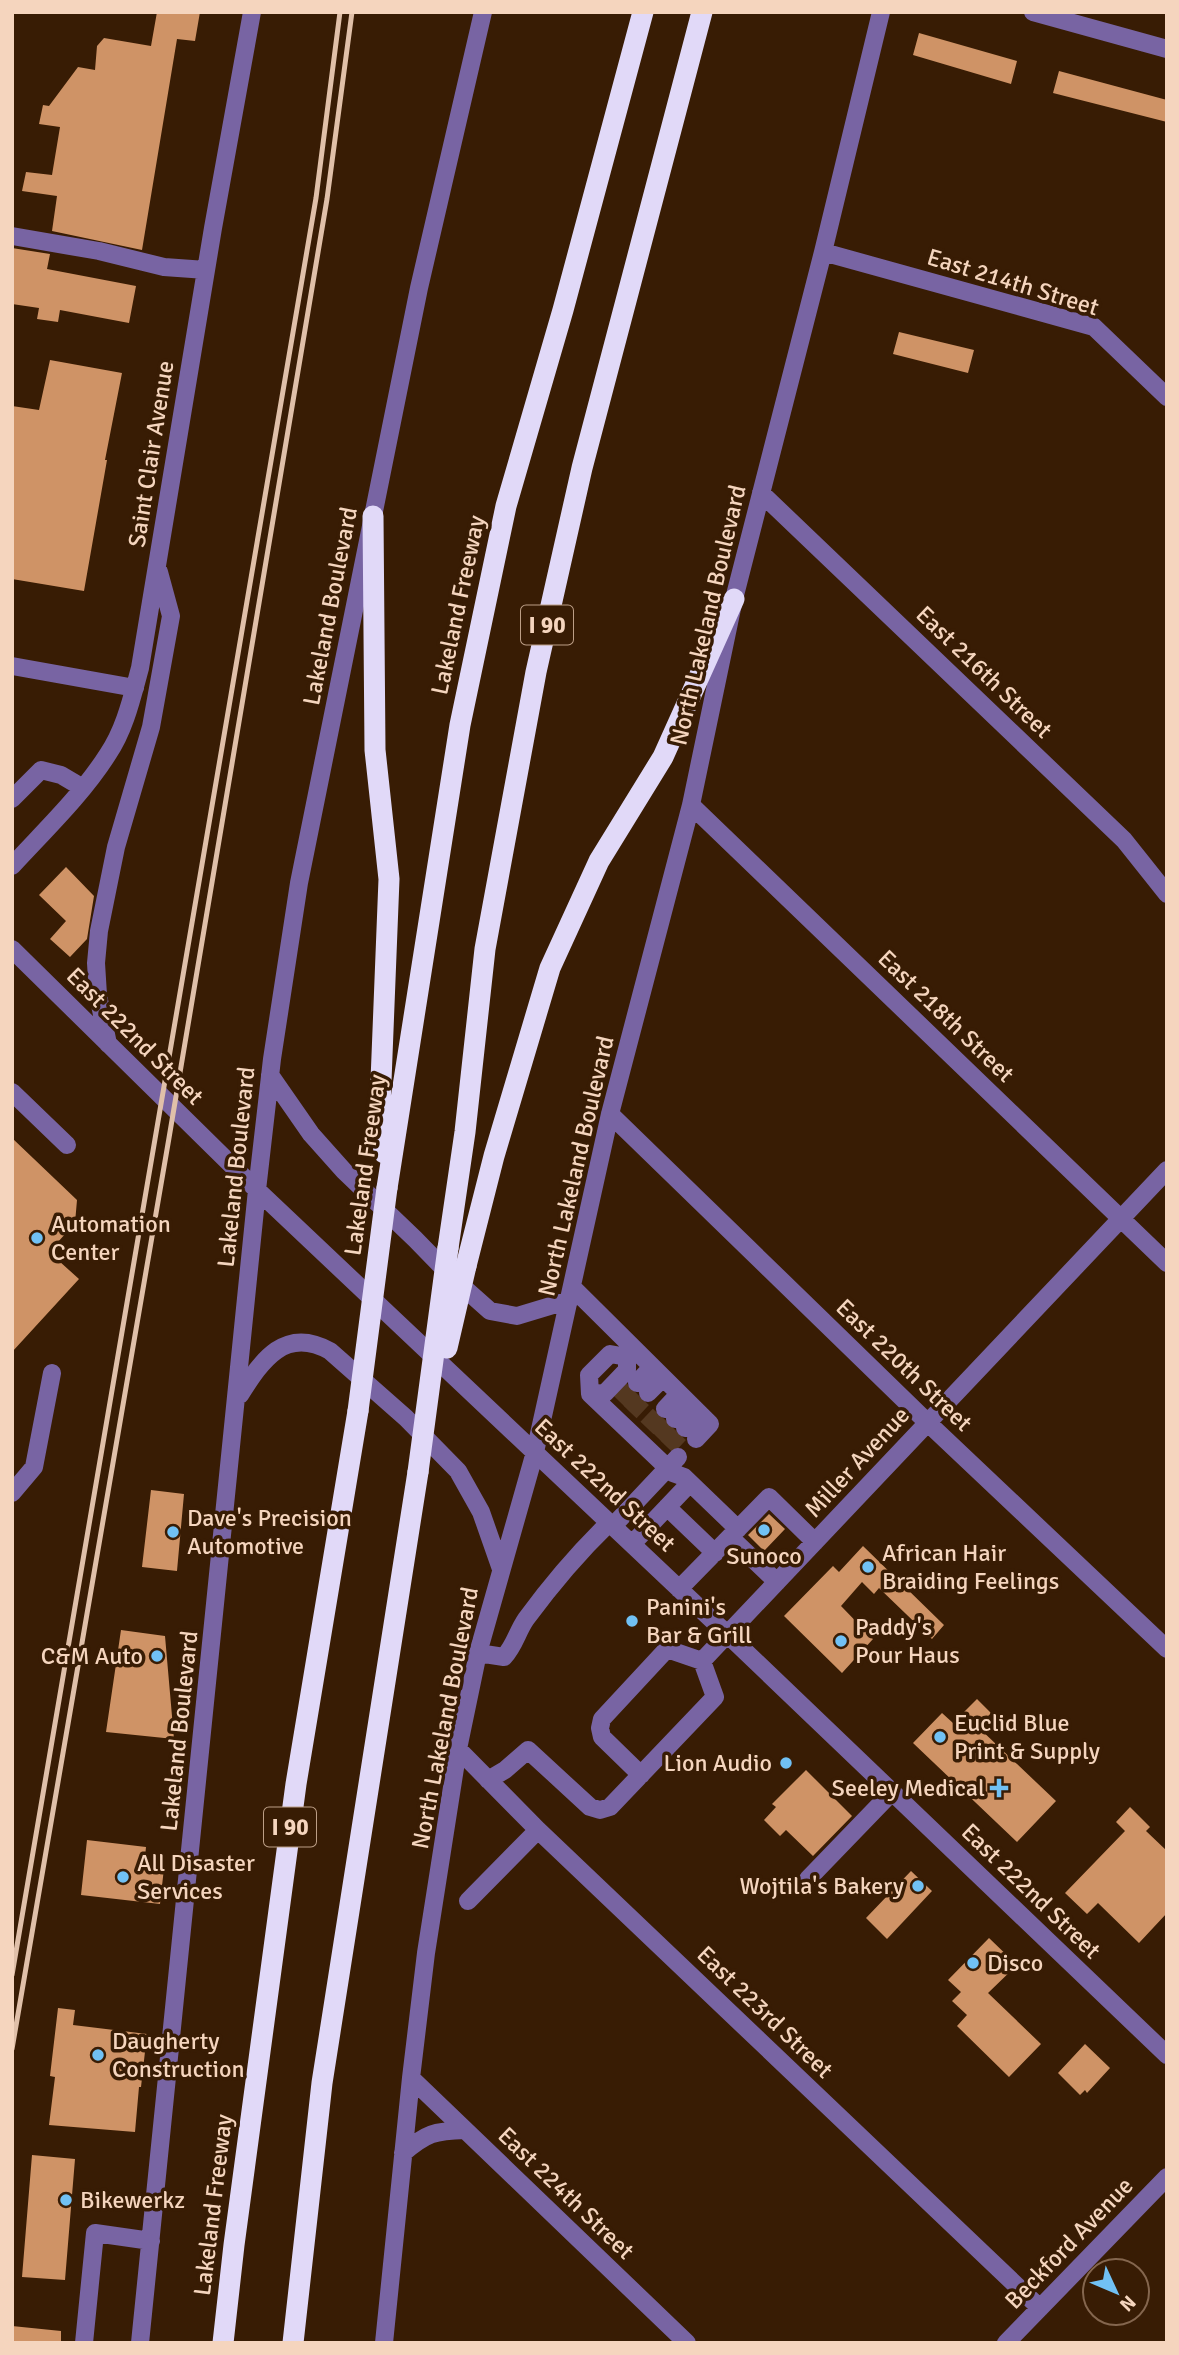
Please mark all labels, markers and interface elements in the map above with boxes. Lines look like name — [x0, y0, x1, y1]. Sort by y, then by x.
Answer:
street label: East 214th Street — [924, 242, 1102, 322]
street label: Saint Clair Avenue — [121, 359, 181, 549]
street label: North Lakeland Boulevard — [663, 482, 753, 748]
street label: Lakeland Boulevard — [296, 504, 364, 708]
street label: Lakeland Freeway — [424, 513, 492, 697]
street label: East 216th Street — [910, 599, 1058, 745]
road number: I 90 — [521, 606, 573, 645]
street label: East 218th Street — [872, 943, 1020, 1089]
street label: East 222nd Street — [60, 961, 210, 1111]
street label: North Lakeland Boulevard — [531, 1033, 621, 1299]
street label: Lakeland Boulevard — [211, 1065, 261, 1269]
street label: Lakeland Freeway — [337, 1072, 393, 1258]
place label: Automation Center — [51, 1209, 171, 1267]
marker: Automation Center — [29, 1230, 45, 1246]
street label: East 220th Street — [830, 1292, 978, 1438]
street label: Miller Avenue — [798, 1400, 916, 1524]
street label: East 222nd Street — [528, 1412, 682, 1558]
place label: Dave's Precision Automotive — [187, 1503, 352, 1561]
marker: Sunoco — [756, 1522, 772, 1538]
marker: Dave's Precision Automotive — [165, 1524, 181, 1540]
place label: African Hair Braiding Feelings — [882, 1538, 1059, 1596]
place label: Sunoco — [726, 1541, 802, 1571]
marker: African Hair Braiding Feelings — [860, 1559, 876, 1575]
street label: North Lakeland Boulevard — [405, 1584, 485, 1852]
place label: Panini's Bar & Grill — [646, 1592, 752, 1650]
place label: Paddy's Pour Haus — [855, 1612, 960, 1670]
marker: Panini's Bar & Grill — [624, 1613, 640, 1629]
street label: Lakeland Boulevard — [154, 1629, 204, 1833]
marker: Paddy's Pour Haus — [833, 1633, 849, 1649]
place label: C&M Auto — [41, 1641, 143, 1671]
marker: C&M Auto — [149, 1648, 165, 1664]
place label: Euclid Blue Print & Supply — [954, 1708, 1100, 1766]
marker: Euclid Blue Print & Supply — [932, 1729, 948, 1745]
place label: Lion Audio — [663, 1748, 772, 1778]
marker: Lion Audio — [778, 1755, 794, 1771]
place label: Seeley Medical — [832, 1773, 985, 1803]
marker: Seeley Medical — [991, 1780, 1007, 1796]
road number: I 90 — [264, 1808, 316, 1846]
street label: East 222nd Street — [955, 1817, 1107, 1965]
place label: All Disaster Services — [137, 1848, 255, 1906]
marker: All Disaster Services — [115, 1869, 131, 1885]
place label: Wojtila's Bakery — [740, 1871, 904, 1901]
marker: Wojtila's Bakery — [910, 1878, 926, 1894]
street label: East 223rd Street — [691, 1939, 839, 2085]
place label: Disco — [987, 1948, 1043, 1978]
marker: Disco — [965, 1955, 981, 1971]
place label: Daugherty Construction — [112, 2026, 245, 2084]
marker: Daugherty Construction — [90, 2047, 106, 2063]
street label: Lakeland Freeway — [187, 2113, 239, 2297]
street label: East 224th Street — [492, 2120, 640, 2266]
street label: Beckford Avenue — [999, 2171, 1139, 2315]
place label: Bikewerkz — [80, 2185, 185, 2215]
marker: Bikewerkz — [58, 2192, 74, 2208]
north arrow — [1081, 2257, 1151, 2327]
text: N — [1114, 2290, 1141, 2316]

